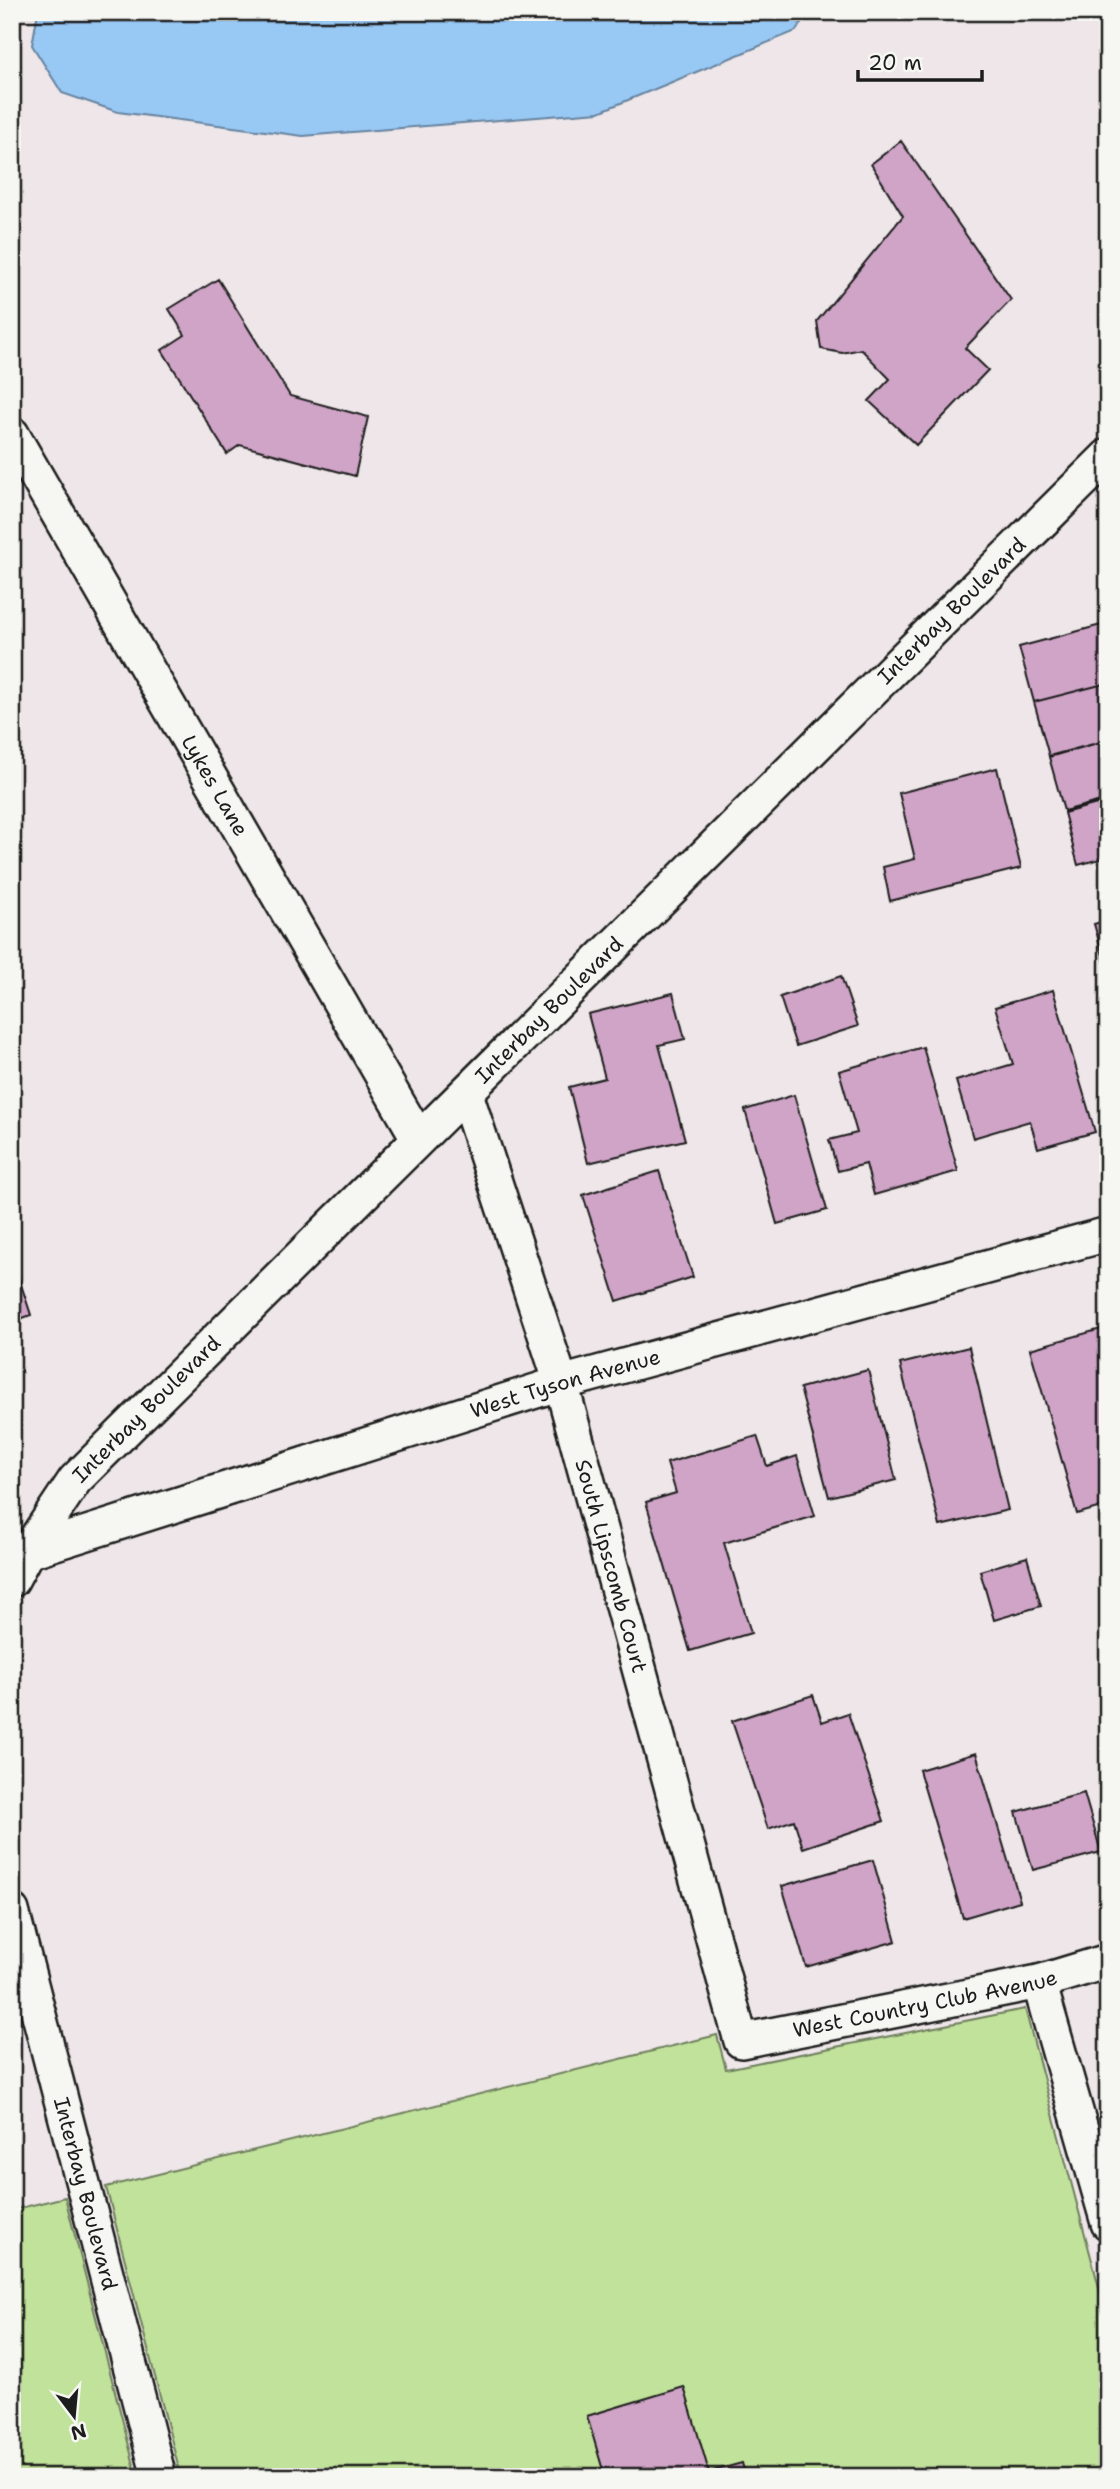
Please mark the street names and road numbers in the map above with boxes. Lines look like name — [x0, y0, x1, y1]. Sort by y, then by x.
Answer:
street label: Interbay Boulevard — [872, 531, 1032, 691]
street label: Lykes Lane — [175, 730, 255, 841]
street label: Interbay Boulevard — [469, 930, 629, 1090]
street label: Interbay Boulevard — [66, 1329, 227, 1489]
street label: West Tyson Avenue — [467, 1343, 663, 1425]
street label: South Lipscomb Court — [569, 1456, 654, 1676]
street label: West Country Club Avenue — [790, 1963, 1061, 2044]
street label: Interbay Boulevard — [47, 2094, 124, 2293]

